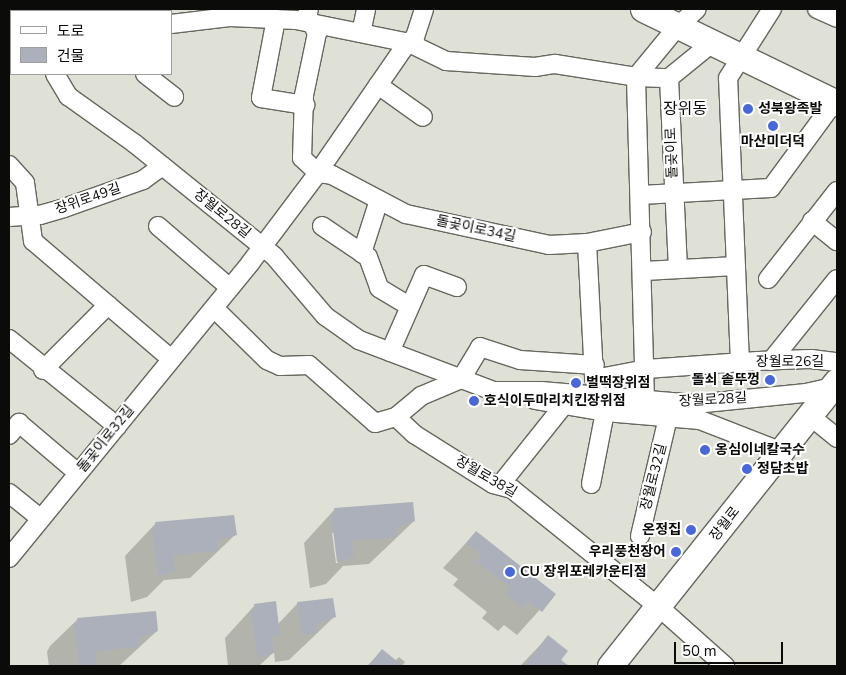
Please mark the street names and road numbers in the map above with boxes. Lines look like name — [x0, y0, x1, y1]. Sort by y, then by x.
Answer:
street label: 돌곶이로 — [663, 127, 681, 179]
street label: 장위로49길 — [53, 180, 123, 218]
street label: 장월로28길 — [190, 186, 254, 242]
street label: 돌곶이로34길 — [435, 212, 517, 246]
street label: 장월로26길 — [756, 354, 824, 370]
street label: 장월로28길 — [678, 390, 748, 410]
street label: 돌곶이로32길 — [74, 402, 138, 476]
street label: 장월로32길 — [638, 442, 670, 512]
street label: 장월로38길 — [452, 453, 520, 501]
street label: 장월로 — [706, 504, 744, 544]

